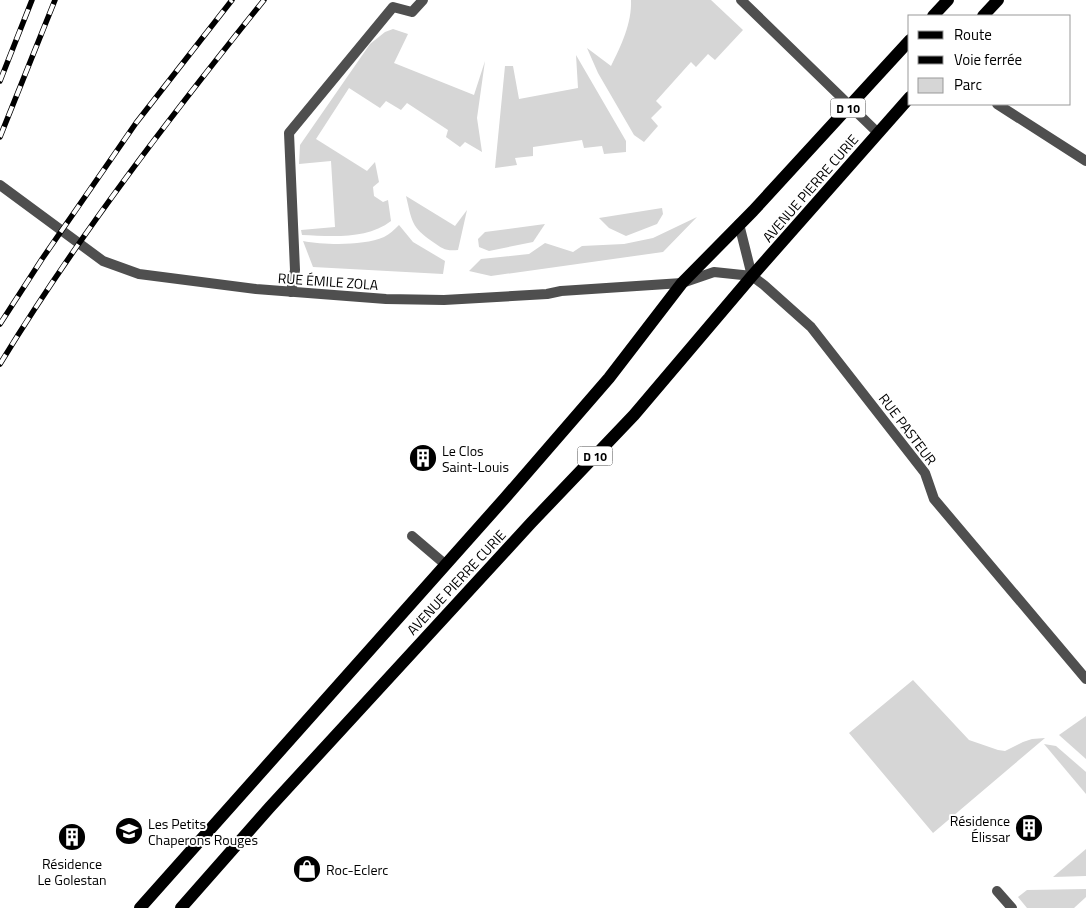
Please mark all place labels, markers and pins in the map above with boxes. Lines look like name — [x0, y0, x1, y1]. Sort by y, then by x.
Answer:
place label: Le Clos Saint-Louis — [442, 440, 509, 477]
building icon: Le Clos Saint-Louis — [408, 443, 438, 473]
place label: Résidence Élissar — [950, 810, 1010, 847]
place label: Les Petits Chaperons Rouges — [148, 813, 258, 850]
building icon: Résidence Élissar — [1014, 813, 1044, 843]
school or university icon: Les Petits Chaperons Rouges — [114, 816, 144, 846]
building icon: Résidence Le Golestan — [57, 822, 87, 852]
place label: Résidence Le Golestan — [37, 853, 107, 890]
shop icon: Roc-Eclerc — [292, 854, 322, 884]
place label: Roc-Eclerc — [326, 859, 388, 880]

